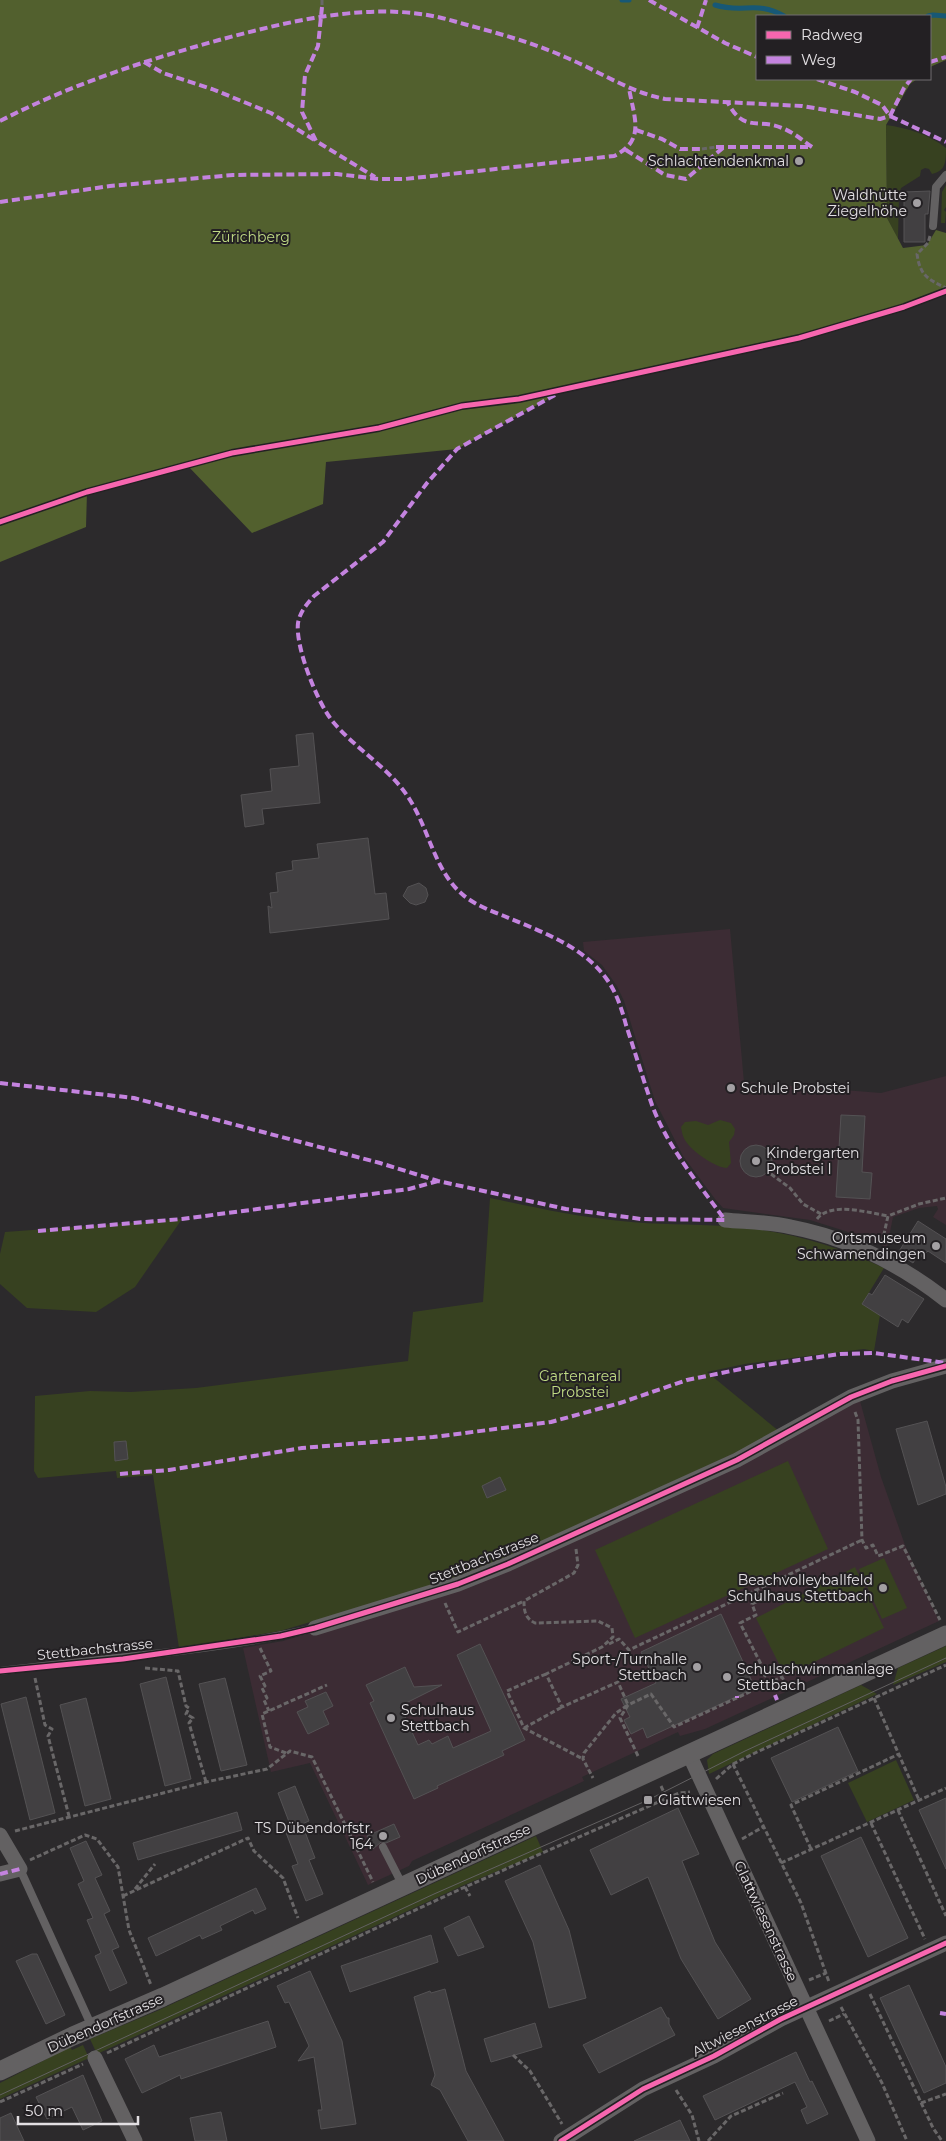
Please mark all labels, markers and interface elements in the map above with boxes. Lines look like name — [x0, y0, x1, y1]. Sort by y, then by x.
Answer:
legend — [756, 15, 931, 80]
text: Radweg — [801, 25, 863, 44]
text: Weg — [801, 50, 836, 69]
place label: Schlachtendenkmal — [648, 152, 789, 170]
marker: Schlachtendenkmal — [793, 155, 805, 167]
place label: Waldhütte Ziegelhöhe — [828, 186, 907, 220]
marker: Waldhütte Ziegelhöhe — [911, 197, 923, 209]
park label: Zürichberg — [212, 228, 290, 246]
place label: Schule Probstei — [741, 1079, 850, 1097]
marker: Schule Probstei — [725, 1082, 737, 1094]
place label: Kindergarten Probstei I — [766, 1144, 860, 1178]
marker: Kindergarten Probstei I — [750, 1155, 762, 1167]
place label: Ortsmuseum Schwamendingen — [797, 1229, 926, 1263]
marker: Ortsmuseum Schwamendingen — [930, 1240, 942, 1252]
park label: Gartenareal Probstei — [539, 1367, 621, 1401]
street label: Stettbachstrasse — [427, 1528, 541, 1588]
place label: Beachvolleyballfeld Schulhaus Stettbach — [728, 1571, 873, 1605]
marker: Beachvolleyballfeld Schulhaus Stettbach — [877, 1582, 889, 1594]
street label: Stettbachstrasse — [36, 1634, 154, 1664]
place label: Sport-/Turnhalle Stettbach — [572, 1650, 687, 1684]
place label: Schulschwimmanlage Stettbach — [737, 1660, 894, 1694]
marker: Sport-/Turnhalle Stettbach — [691, 1661, 703, 1673]
marker: Schulschwimmanlage Stettbach — [721, 1671, 733, 1683]
place label: Schulhaus Stettbach — [401, 1701, 474, 1735]
marker: Schulhaus Stettbach — [385, 1712, 397, 1724]
place label: Glattwiesen — [658, 1791, 741, 1809]
marker: Glattwiesen — [642, 1794, 654, 1806]
place label: TS Dübendorfstr. 164 — [255, 1819, 374, 1853]
street label: Dübendorfstrasse — [413, 1819, 533, 1889]
marker: TS Dübendorfstr. 164 — [377, 1830, 389, 1842]
street label: Glattwiesenstrasse — [730, 1858, 802, 1984]
street label: Dübendorfstrasse — [44, 1989, 166, 2057]
street label: Altwiesenstrasse — [689, 1992, 801, 2060]
scale bar — [18, 2094, 138, 2126]
text: 50 m — [25, 2101, 63, 2120]

